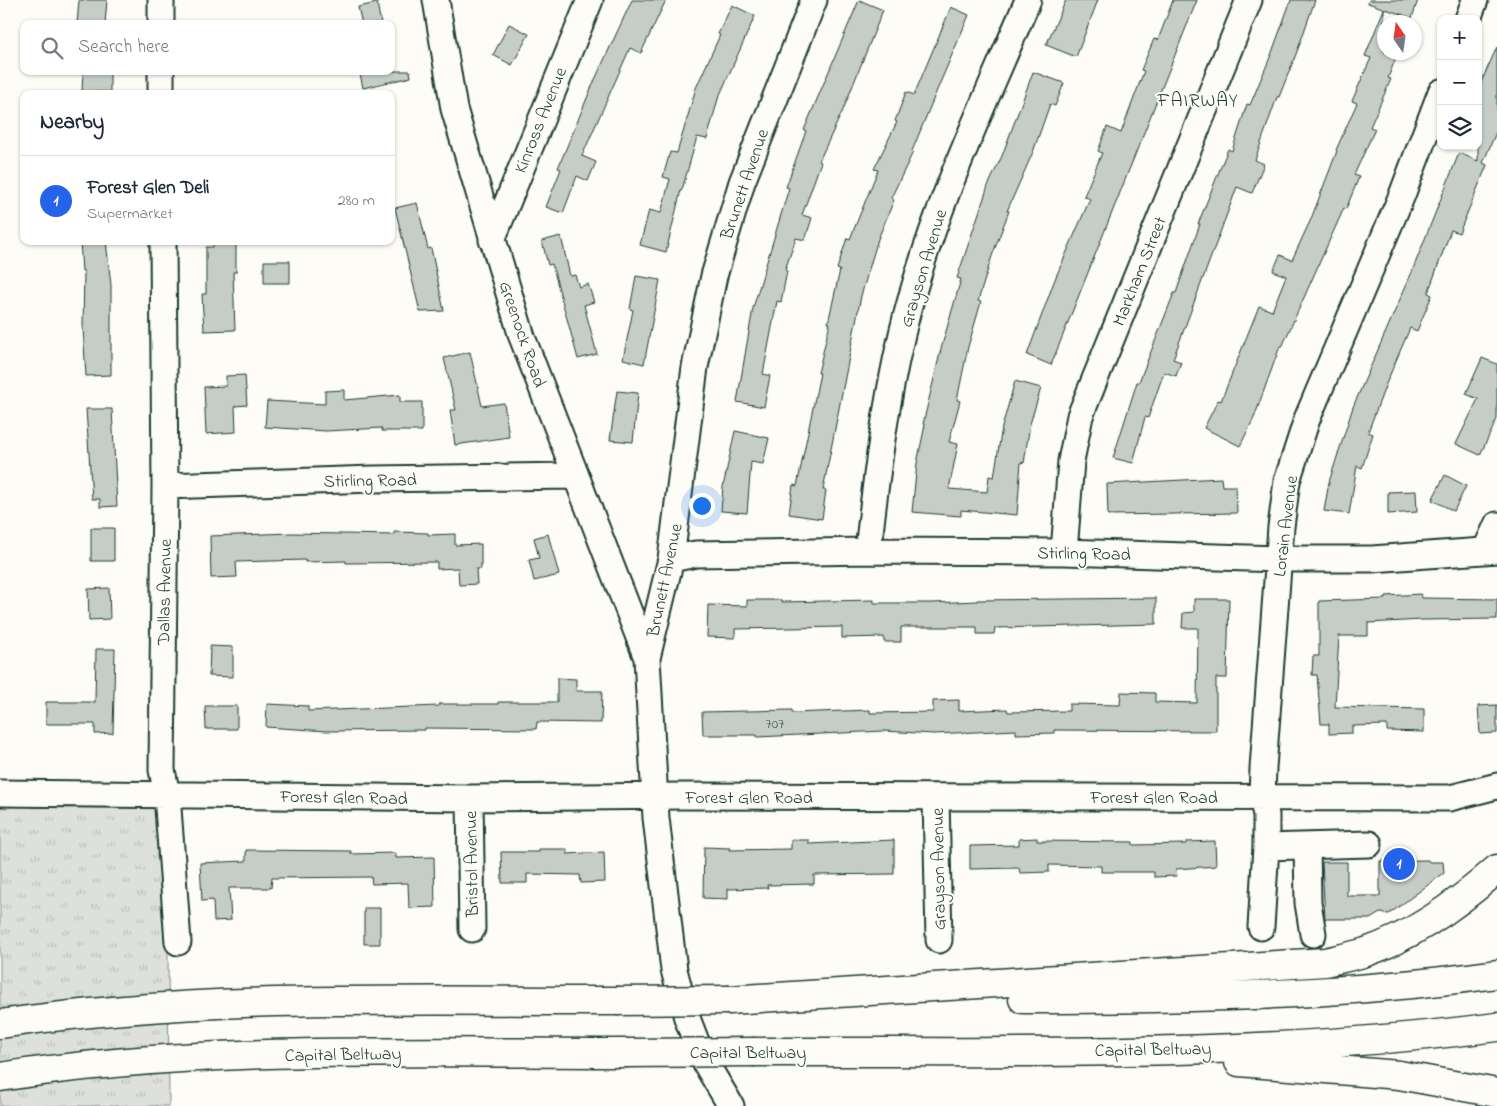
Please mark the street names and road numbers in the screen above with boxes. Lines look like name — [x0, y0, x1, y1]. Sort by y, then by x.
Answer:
street label: Kinross Avenue — [509, 63, 575, 178]
street label: Brunett Avenue — [715, 125, 777, 244]
street label: Grayson Avenue — [895, 205, 955, 331]
street label: Markham Street — [1107, 213, 1175, 330]
street label: Greenock Road — [491, 278, 551, 391]
street label: Stirling Road — [323, 468, 417, 497]
street label: Lorain Avenue — [1268, 473, 1306, 578]
street label: Brunett Avenue — [641, 520, 691, 640]
street label: Dallas Avenue — [152, 538, 180, 646]
street label: Stirling Road — [1037, 541, 1131, 570]
street label: Forest Glen Road — [279, 785, 408, 813]
street label: Forest Glen Road — [684, 786, 813, 812]
street label: Forest Glen Road — [1089, 786, 1218, 812]
street label: Grayson Avenue — [926, 807, 954, 930]
street label: Bristol Avenue — [459, 810, 487, 918]
street label: Capital Beltway — [1094, 1037, 1212, 1065]
street label: Capital Beltway — [690, 1041, 806, 1067]
street label: Capital Beltway — [284, 1042, 402, 1070]

